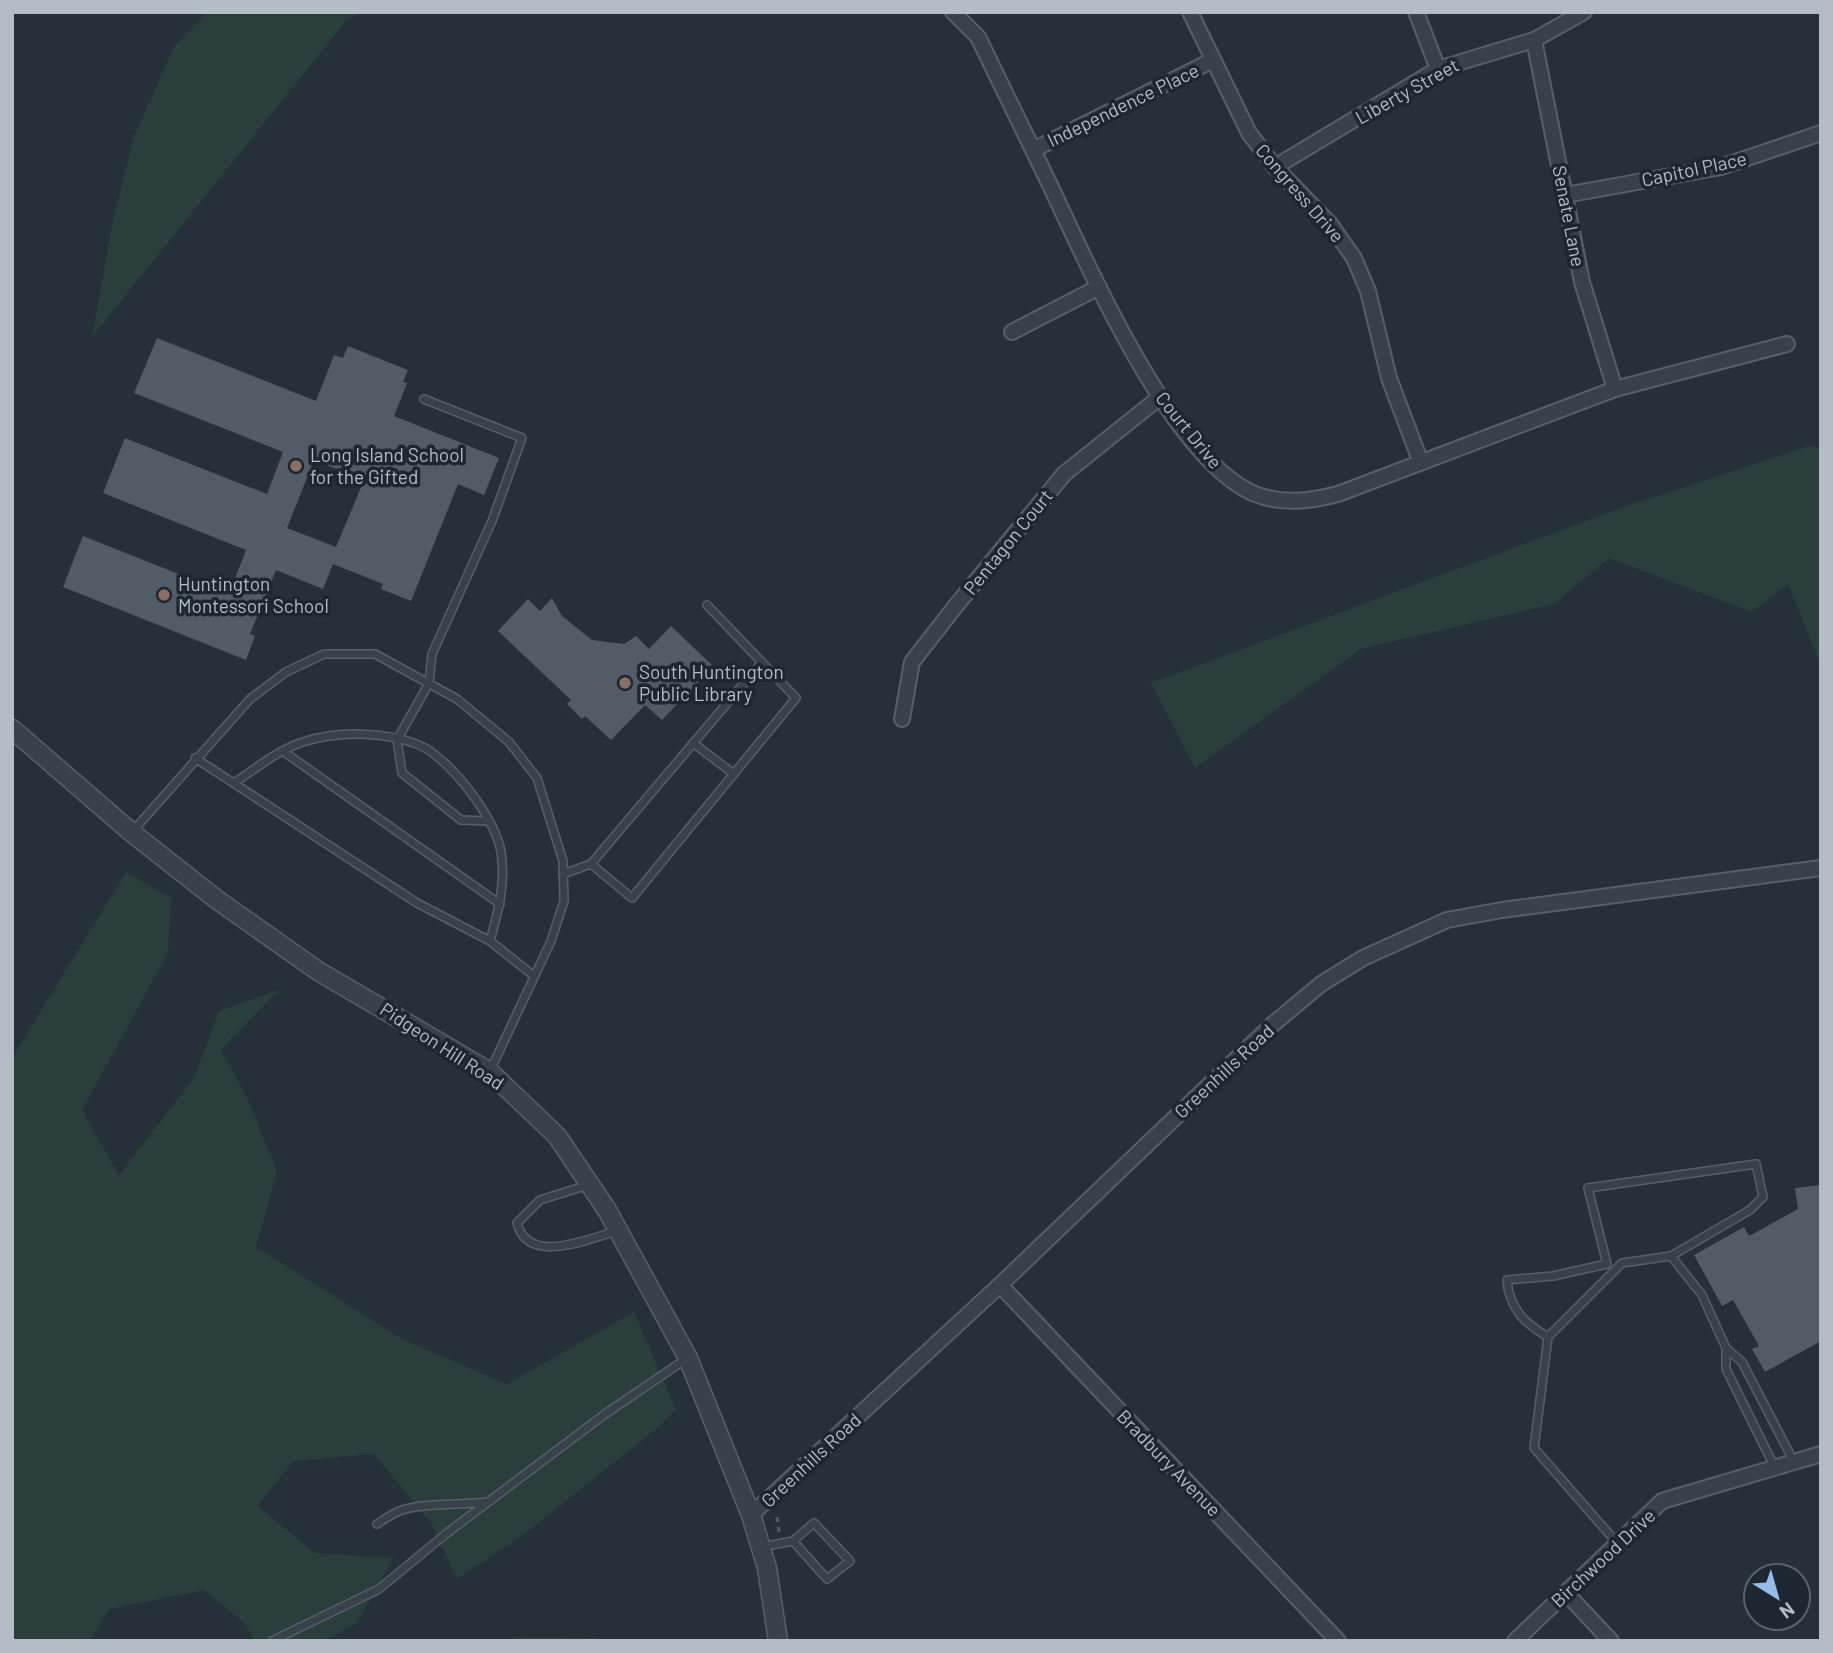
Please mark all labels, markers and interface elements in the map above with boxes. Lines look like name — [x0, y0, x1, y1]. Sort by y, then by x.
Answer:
street label: Liberty Street — [1351, 53, 1462, 128]
street label: Independence Place — [1043, 58, 1202, 151]
street label: Congress Drive — [1251, 139, 1349, 247]
street label: Capitol Place — [1639, 146, 1749, 191]
street label: Senate Lane — [1548, 163, 1591, 268]
street label: Court Drive — [1151, 387, 1227, 473]
place label: Long Island School for the Gifted — [310, 443, 464, 488]
marker: Long Island School for the Gifted — [288, 458, 304, 474]
street label: Pentagon Court — [958, 484, 1057, 599]
place label: Huntington Montessori School — [178, 572, 329, 617]
marker: Huntington Montessori School — [156, 587, 172, 603]
place label: South Huntington Public Library — [639, 660, 784, 705]
marker: South Huntington Public Library — [617, 675, 633, 691]
street label: Pidgeon Hill Road — [376, 997, 508, 1094]
street label: Greenhills Road — [1169, 1019, 1278, 1123]
street label: Bradbury Avenue — [1113, 1404, 1226, 1521]
street label: Greenhills Road — [756, 1408, 865, 1512]
street label: Birchwood Drive — [1546, 1503, 1660, 1612]
north arrow — [1742, 1562, 1812, 1632]
text: N — [1776, 1598, 1800, 1624]

